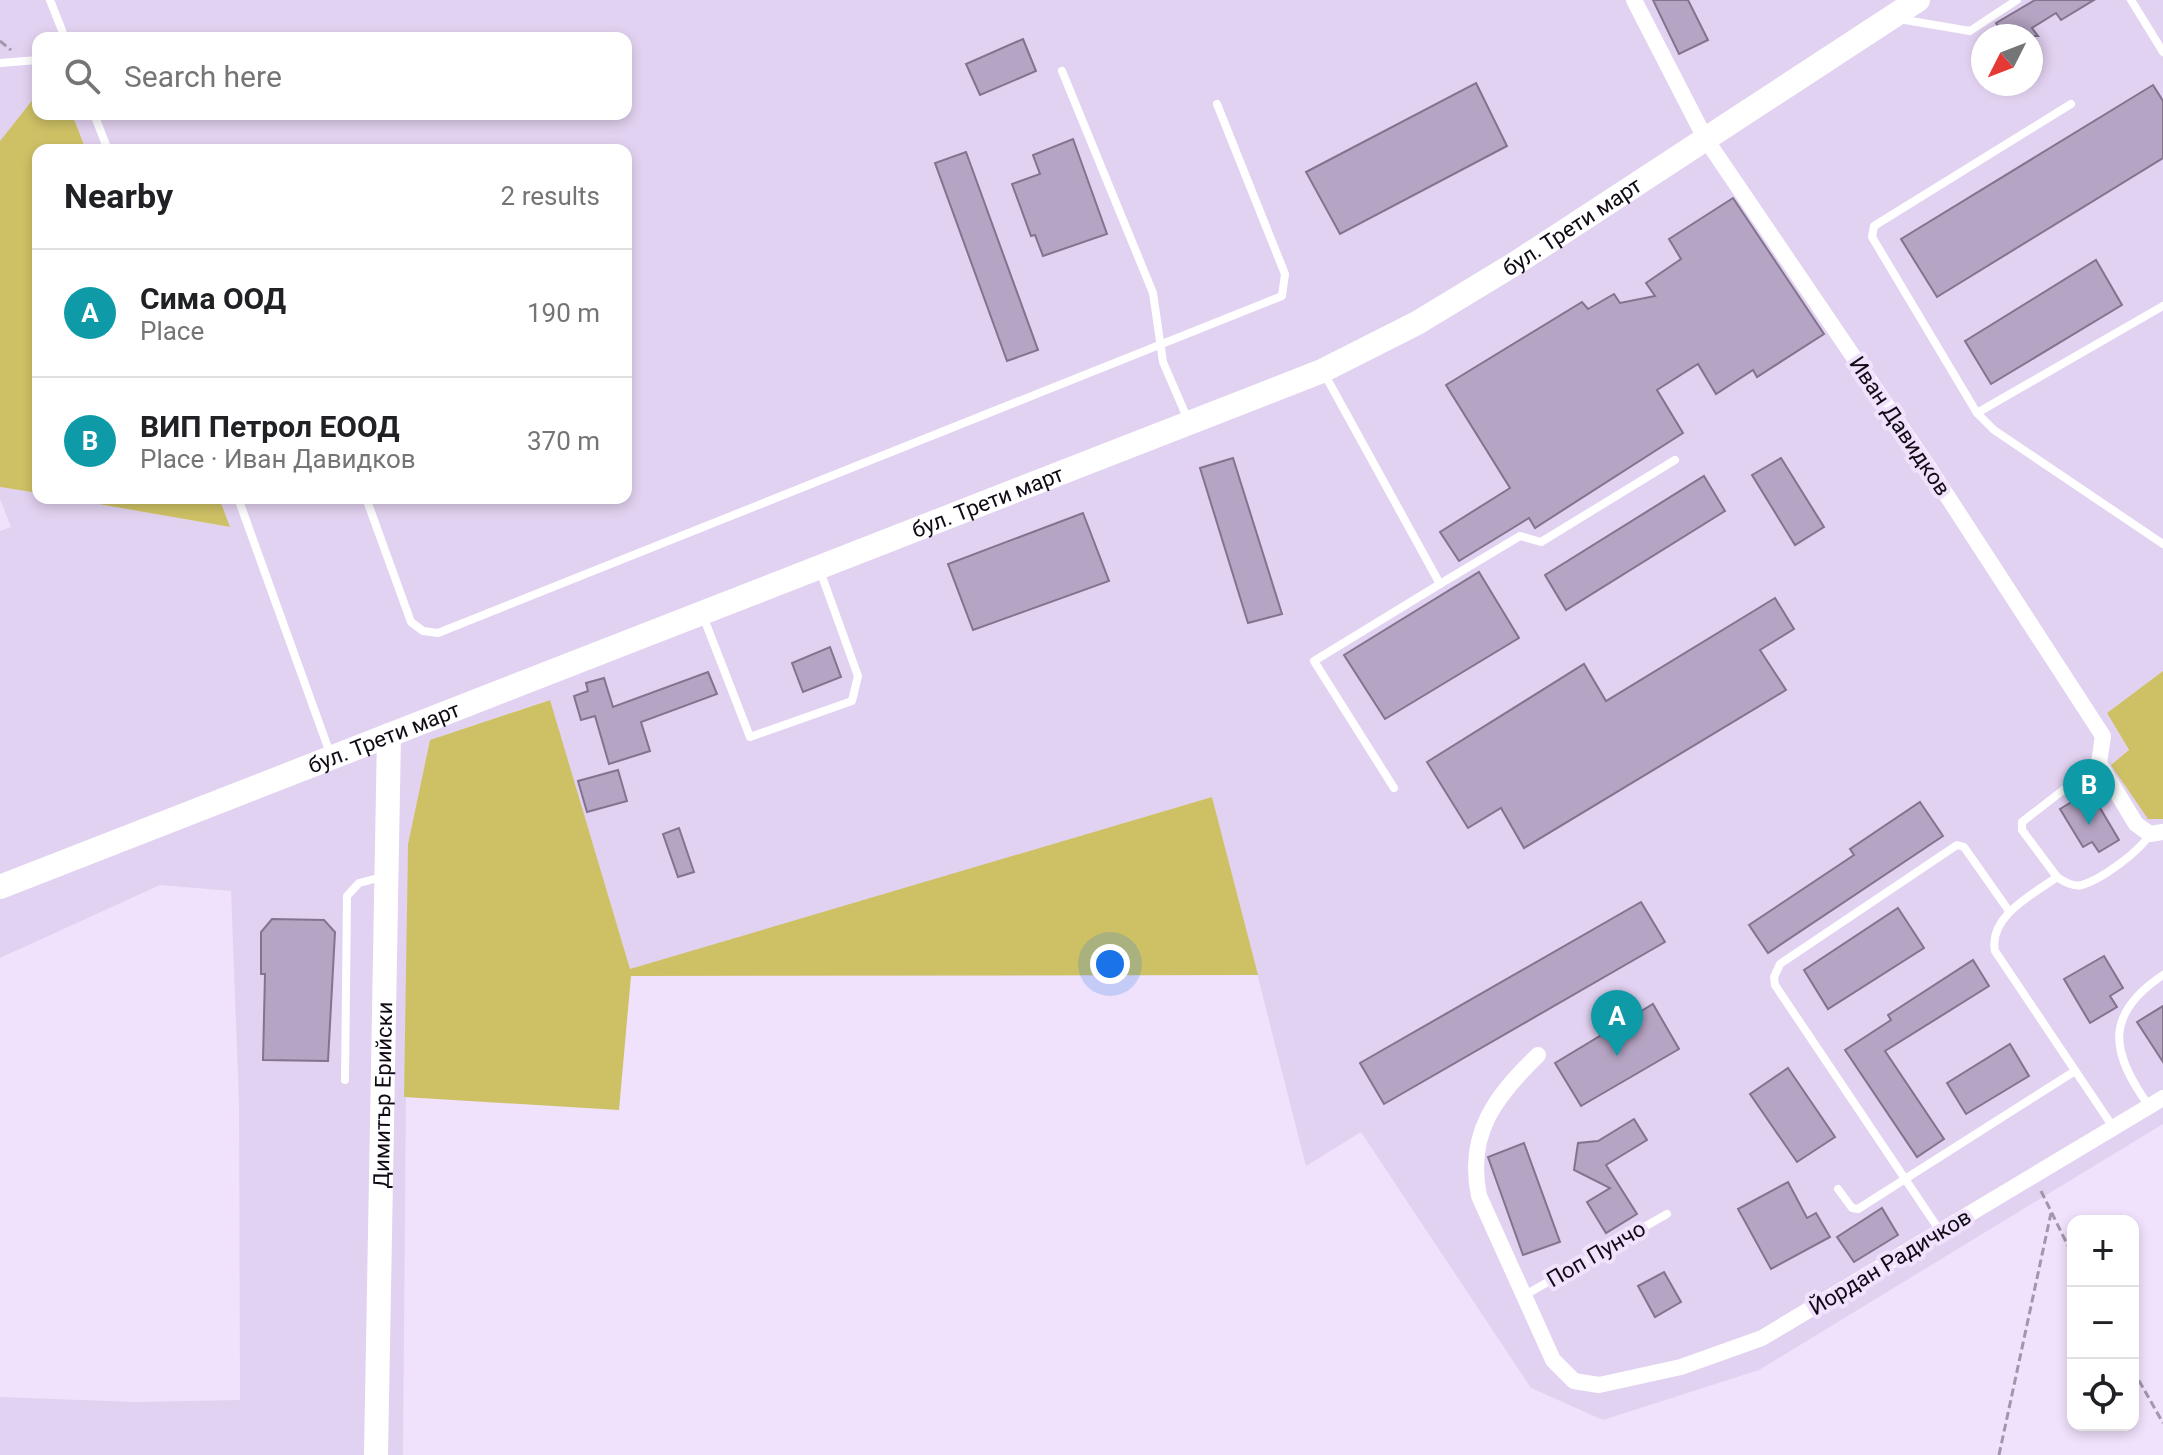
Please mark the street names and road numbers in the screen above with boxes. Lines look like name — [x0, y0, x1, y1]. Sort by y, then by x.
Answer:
street label: бул. Трети март — [1498, 172, 1646, 281]
street label: Иван Давидков — [1844, 352, 1956, 500]
street label: бул. Трети март — [908, 461, 1067, 542]
street label: бул. Трети март — [304, 696, 464, 778]
street label: Димитър Ерийски — [368, 1001, 397, 1189]
street label: Йордан Радичков — [1805, 1204, 1975, 1320]
street label: Поп Пунчо — [1542, 1216, 1650, 1292]

